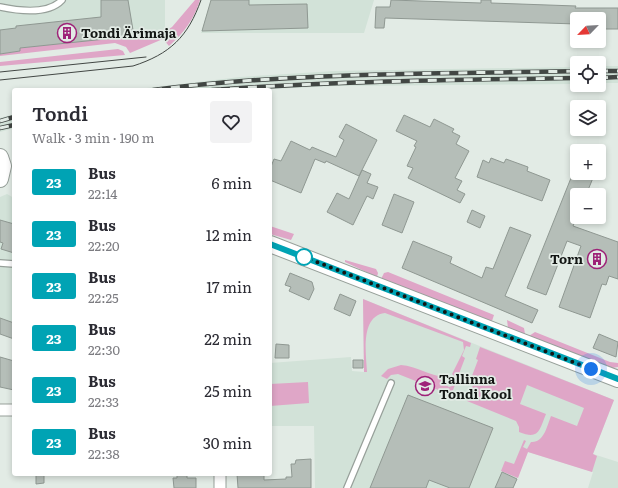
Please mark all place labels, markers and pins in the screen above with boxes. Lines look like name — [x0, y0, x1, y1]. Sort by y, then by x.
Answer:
building icon: Tondi Ärimaja — [56, 22, 78, 44]
place label: Tondi Ärimaja — [81, 23, 177, 42]
unlabelled marker — [295, 248, 313, 266]
building icon: Torn — [586, 248, 608, 270]
place label: Torn — [550, 249, 583, 268]
place label: Tallinna Tondi Kool — [439, 369, 512, 403]
school or university icon: Tallinna Tondi Kool — [414, 375, 436, 397]

